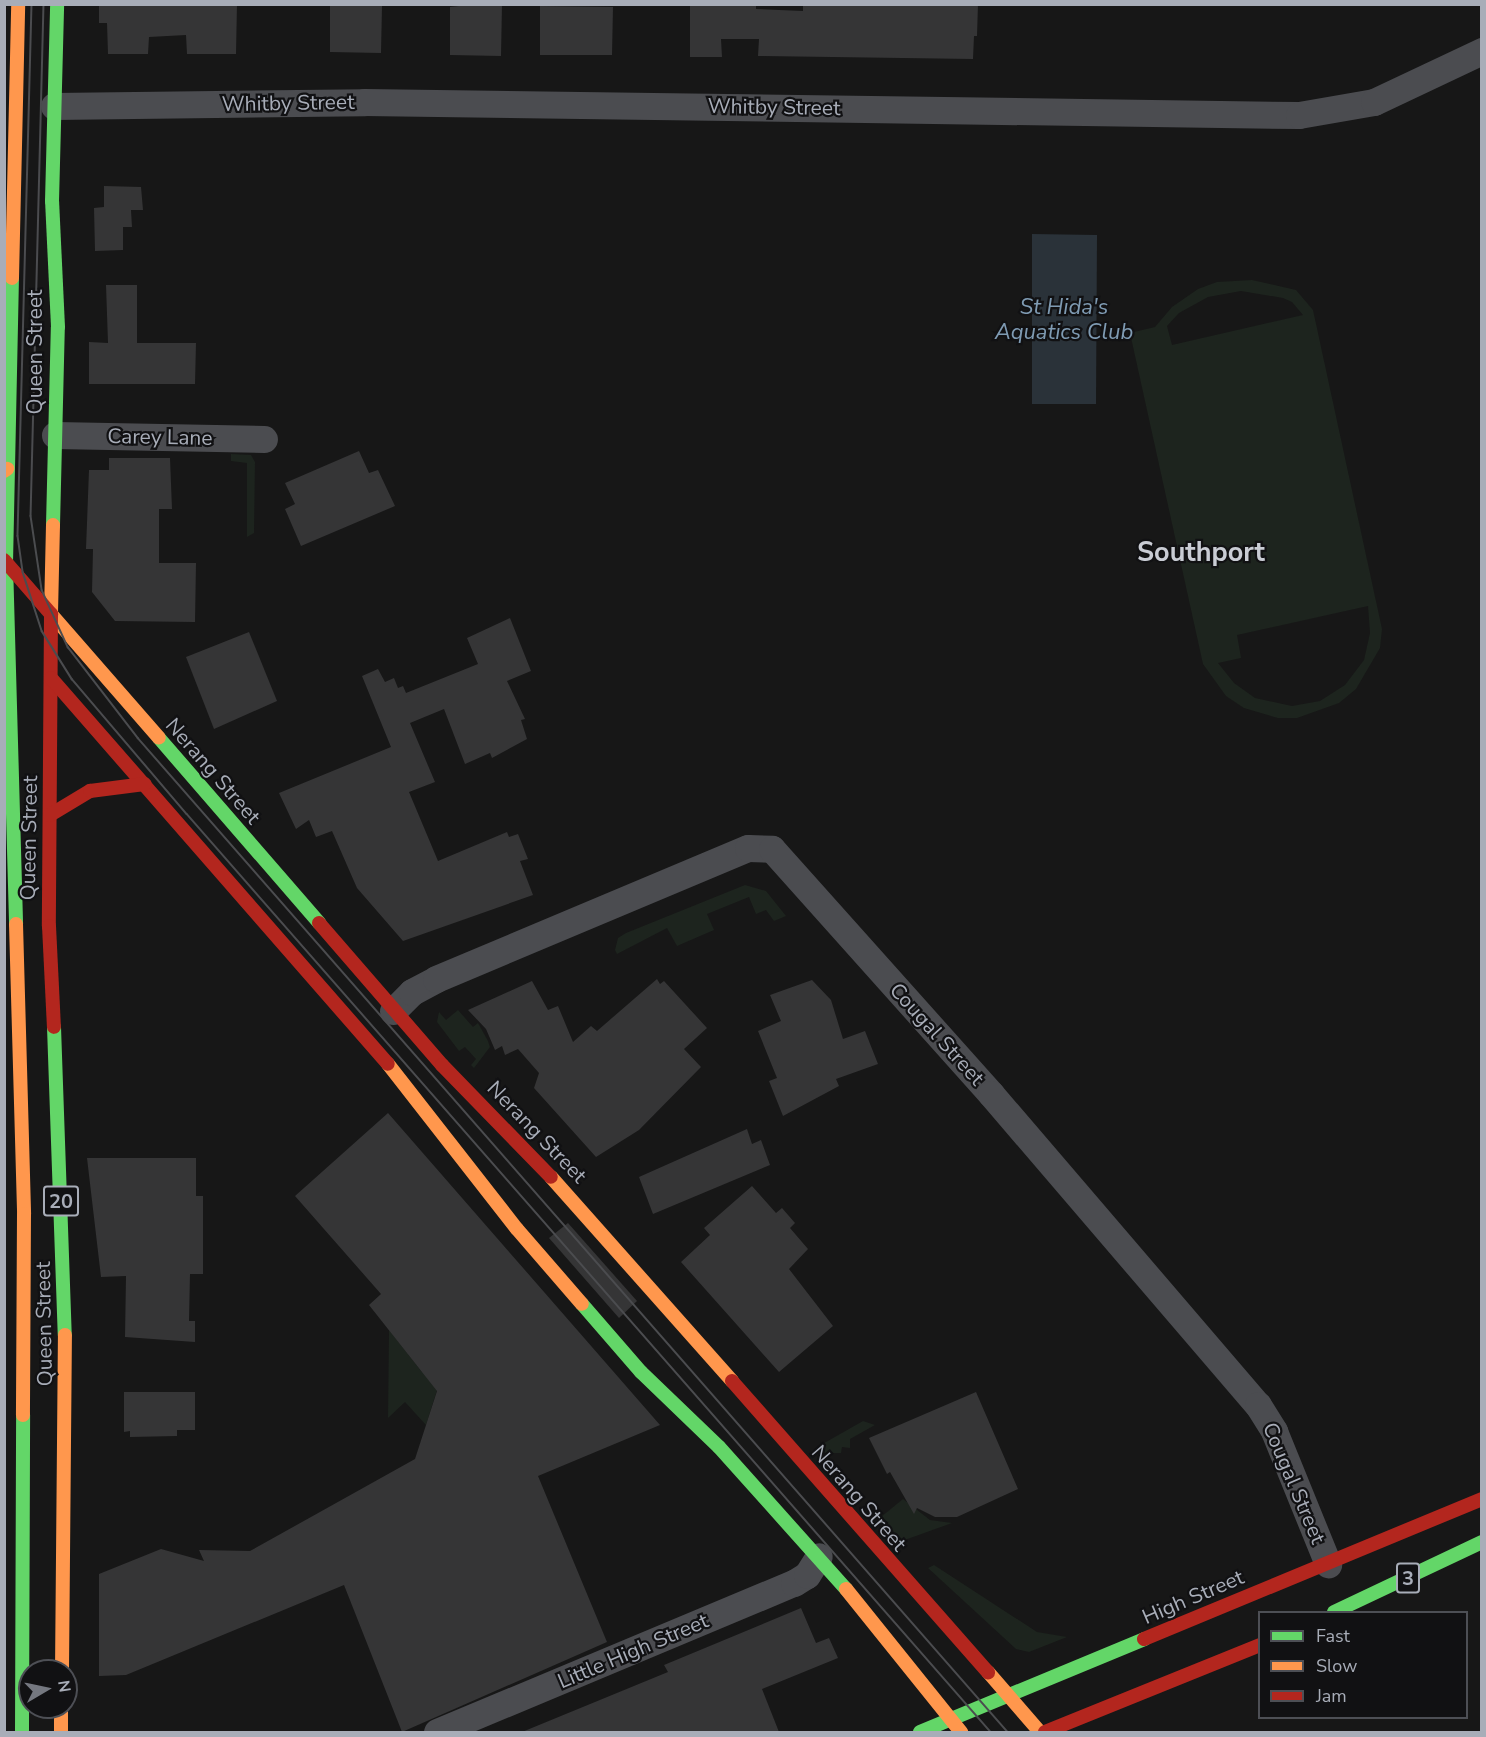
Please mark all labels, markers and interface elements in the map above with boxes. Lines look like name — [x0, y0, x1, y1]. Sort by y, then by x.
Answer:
street label: Whitby Street — [221, 89, 355, 117]
street label: Whitby Street — [707, 93, 841, 121]
street label: Queen Street — [22, 290, 48, 414]
water label: St Hida's Aquatics Club — [995, 294, 1133, 346]
street label: Carey Lane — [107, 423, 213, 451]
district label: Southport — [1137, 537, 1265, 569]
street label: Nerang Street — [160, 713, 266, 829]
street label: Queen Street — [15, 775, 43, 901]
street label: Cougal Street — [884, 978, 990, 1090]
street label: Nerang Street — [482, 1076, 592, 1188]
road number: 20 — [43, 1184, 79, 1218]
street label: Queen Street — [30, 1261, 58, 1387]
street label: Cougal Street — [1257, 1419, 1331, 1547]
street label: Nerang Street — [806, 1440, 912, 1556]
road number: 3 — [1396, 1561, 1420, 1595]
street label: High Street — [1138, 1564, 1248, 1630]
street label: Little High Street — [554, 1608, 712, 1694]
legend — [1258, 1611, 1468, 1719]
text: Fast — [1316, 1624, 1350, 1648]
text: Slow — [1316, 1654, 1357, 1678]
north arrow — [18, 1659, 78, 1719]
text: N — [52, 1679, 76, 1694]
text: Jam — [1316, 1684, 1347, 1708]

